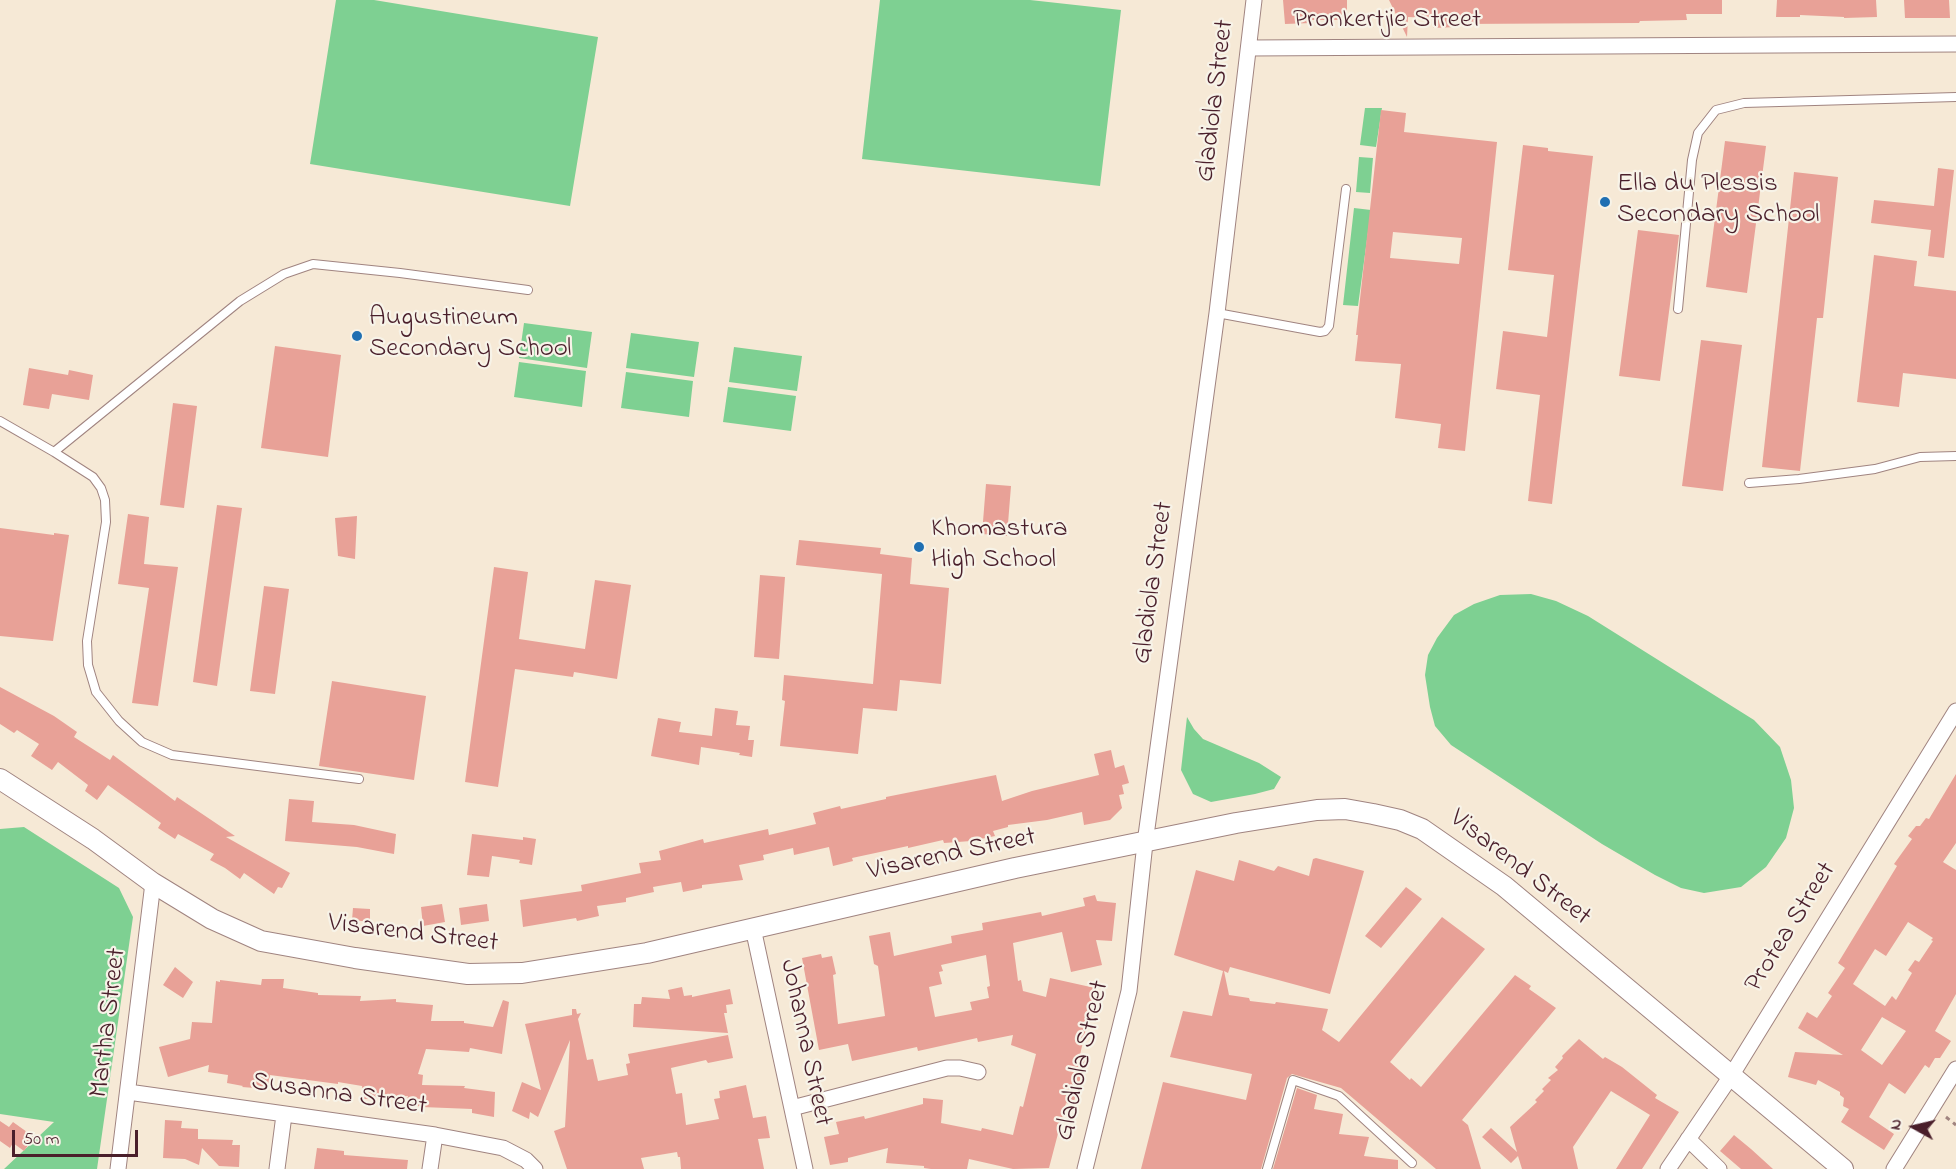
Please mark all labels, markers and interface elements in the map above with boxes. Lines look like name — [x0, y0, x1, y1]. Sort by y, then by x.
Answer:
street label: Pronkertjie Street — [1293, 6, 1481, 38]
street label: Gladiola Street — [1191, 18, 1243, 184]
place label: Ella du Plessis Secondary School — [1617, 170, 1820, 233]
marker: Ella du Plessis Secondary School — [1598, 195, 1612, 209]
place label: Augustineum Secondary School — [369, 304, 572, 367]
marker: Augustineum Secondary School — [350, 329, 364, 343]
street label: Gladiola Street — [1128, 500, 1182, 666]
place label: Khomastura High School — [931, 515, 1068, 578]
marker: Khomastura High School — [912, 540, 926, 554]
street label: Visarend Street — [1442, 804, 1596, 934]
street label: Visarend Street — [865, 822, 1039, 890]
street label: Protea Street — [1739, 857, 1845, 999]
street label: Visarend Street — [326, 909, 500, 961]
street label: Martha Street — [85, 946, 135, 1100]
street label: Johanna Street — [771, 957, 837, 1129]
street label: Gladiola Street — [1050, 978, 1118, 1144]
street label: Susanna Street — [249, 1068, 429, 1124]
north arrow — [1884, 1097, 1944, 1157]
text: N — [1884, 1117, 1909, 1132]
scale bar — [15, 1118, 141, 1156]
text: 50 m — [23, 1127, 60, 1153]

